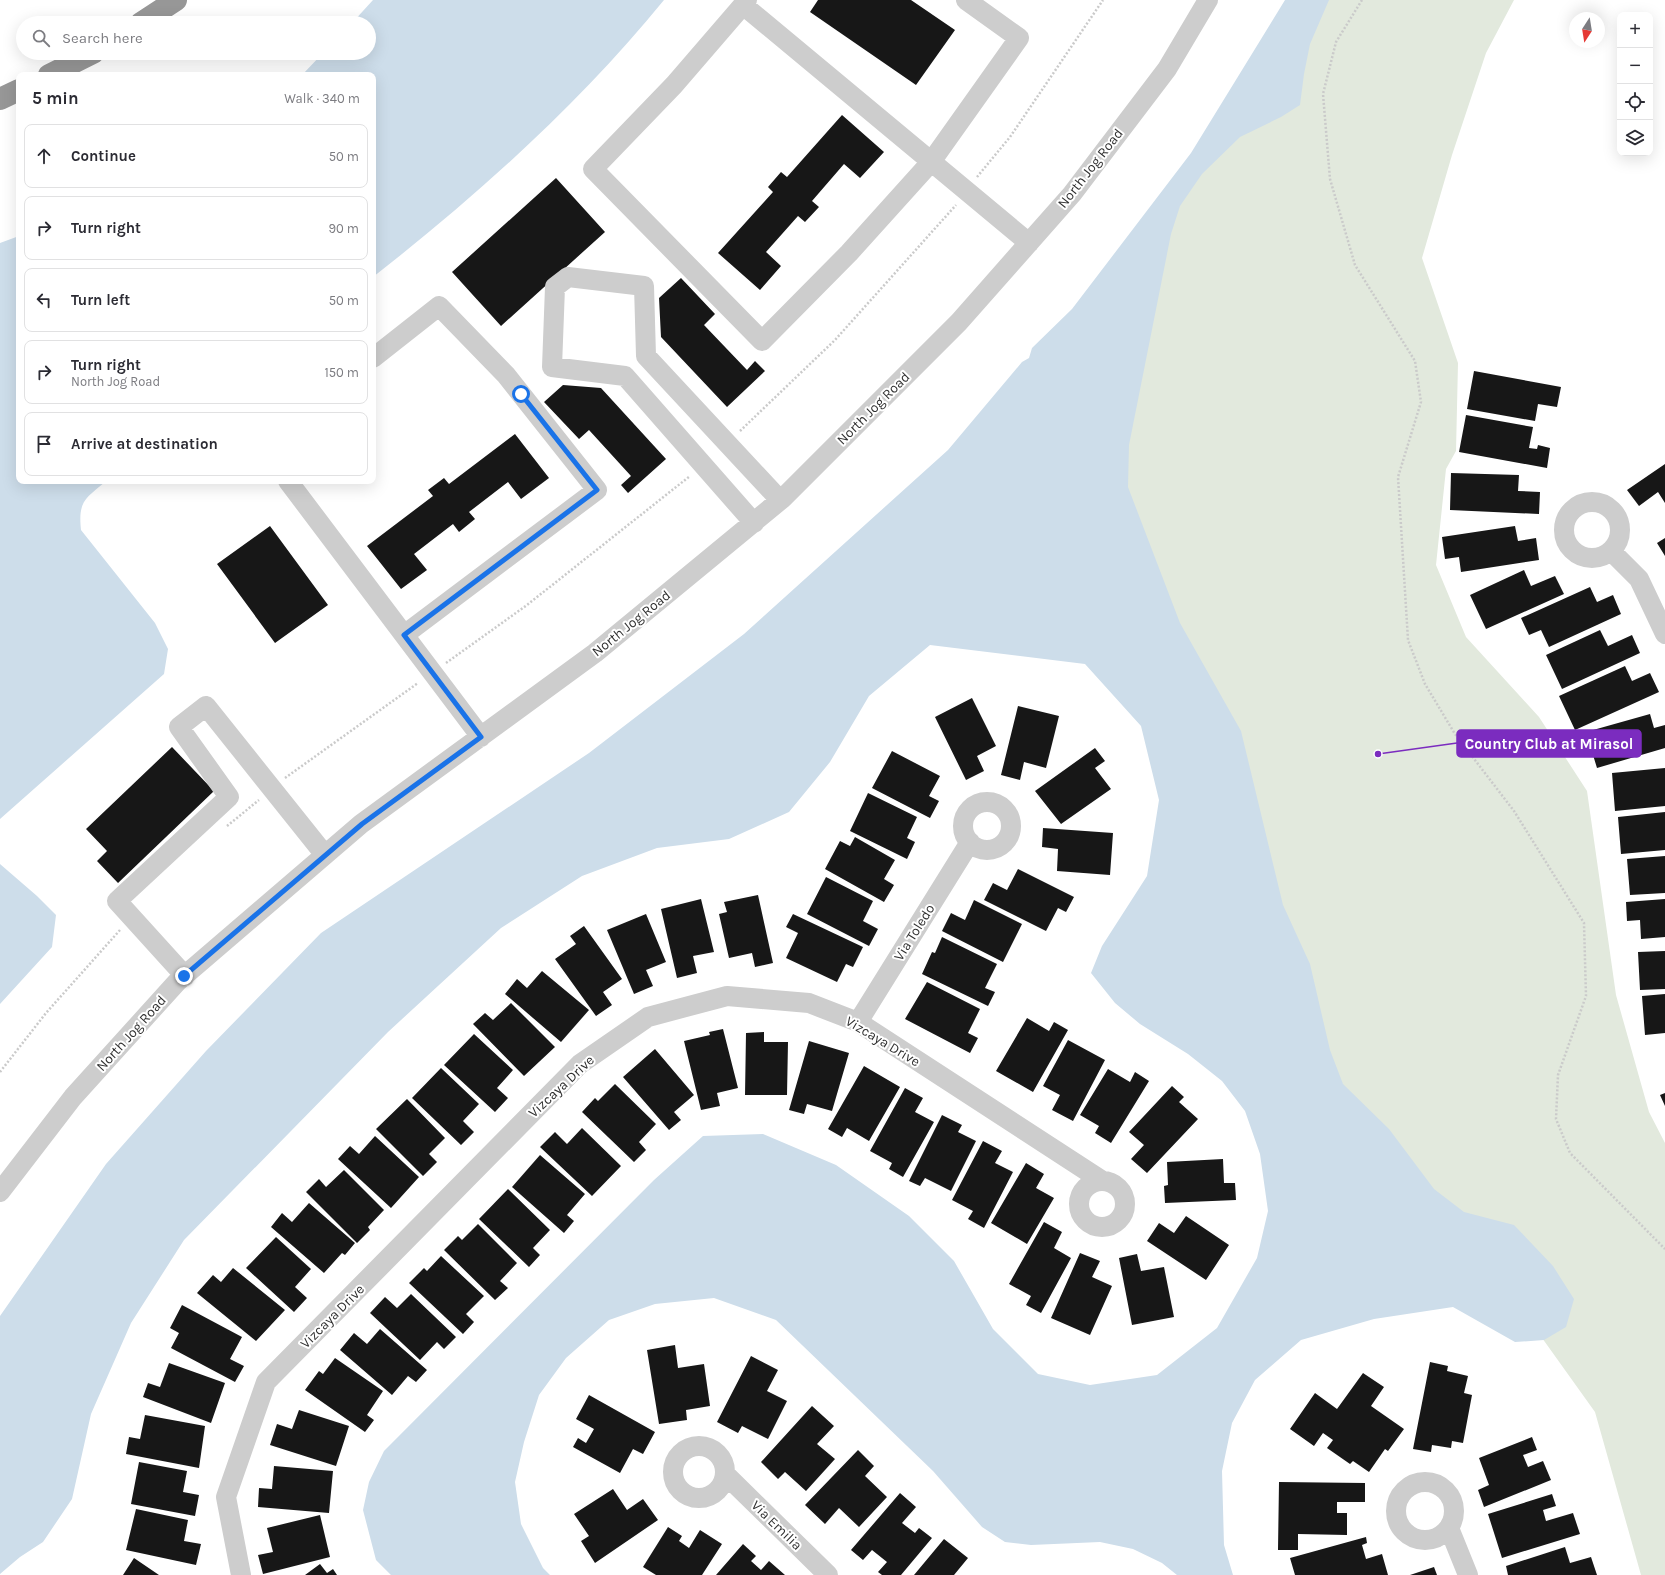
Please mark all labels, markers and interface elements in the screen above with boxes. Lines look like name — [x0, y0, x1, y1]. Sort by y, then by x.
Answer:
north arrow — [1569, 12, 1605, 48]
map controls — [1617, 12, 1653, 156]
button: + — [1617, 12, 1653, 48]
search box — [16, 16, 376, 60]
icon: search — [30, 27, 52, 49]
text: Search here — [62, 29, 143, 47]
button: − — [1617, 48, 1653, 84]
button: locate — [1617, 84, 1653, 120]
text: 5 min — [32, 88, 79, 108]
text: Walk · 340 m — [284, 91, 360, 106]
button: layers — [1617, 120, 1653, 156]
street label: North Jog Road — [1054, 125, 1127, 211]
icon: ahead — [33, 145, 55, 167]
text: Continue — [71, 147, 136, 165]
text: 50 m — [329, 149, 359, 164]
icon: right — [33, 217, 55, 239]
text: Turn right — [71, 219, 141, 237]
text: 90 m — [328, 221, 359, 236]
icon: left — [33, 289, 55, 311]
text: Turn left — [71, 291, 130, 309]
text: 50 m — [329, 293, 359, 308]
text: Turn right — [71, 356, 141, 374]
icon: right — [33, 361, 55, 383]
text: 150 m — [324, 365, 359, 380]
street label: North Jog Road — [833, 368, 913, 448]
text: North Jog Road — [71, 374, 160, 389]
route start — [512, 385, 530, 403]
icon: arrive — [33, 433, 55, 455]
text: Arrive at destination — [71, 435, 218, 453]
street label: North Jog Road — [589, 587, 674, 660]
callout: Country Club at Mirasol — [1457, 730, 1641, 757]
text: Country Club at Mirasol — [1465, 735, 1633, 753]
street label: Via Toledo — [890, 901, 939, 964]
route end — [175, 967, 193, 985]
street label: North Jog Road — [93, 992, 170, 1075]
street label: Vizcaya Drive — [842, 1013, 923, 1070]
street label: Vizcaya Drive — [525, 1052, 598, 1121]
street label: Vizcaya Drive — [297, 1281, 368, 1352]
street label: Via Emilia — [748, 1497, 806, 1554]

